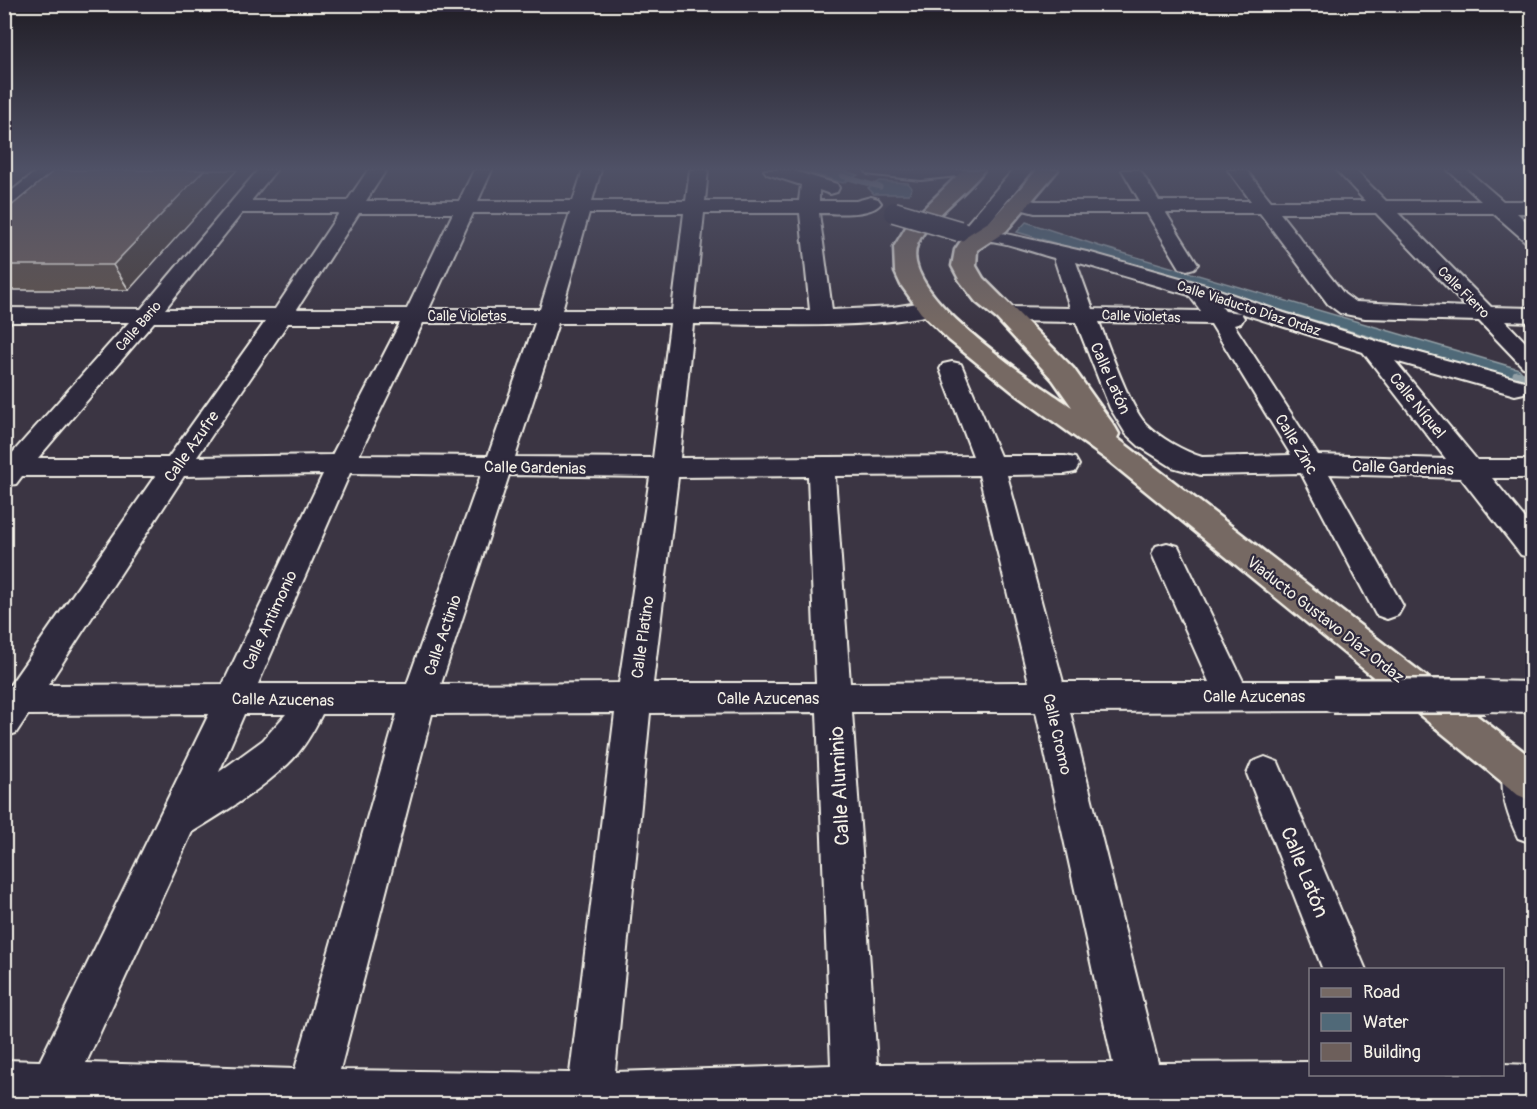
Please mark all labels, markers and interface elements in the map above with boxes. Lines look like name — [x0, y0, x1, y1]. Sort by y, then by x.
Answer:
street label: Calle Fierro — [1434, 263, 1494, 322]
street label: Calle Viaducto Díaz Ordaz — [1175, 277, 1323, 340]
street label: Calle Bario — [112, 297, 165, 355]
street label: Calle Violetas — [1101, 307, 1181, 326]
street label: Calle Violetas — [428, 308, 507, 325]
street label: Calle Latón — [1085, 339, 1135, 417]
street label: Calle Níquel — [1385, 369, 1450, 443]
street label: Calle Azufre — [160, 407, 224, 486]
street label: Calle Zinc — [1270, 411, 1322, 478]
street label: Calle Gardenias — [1352, 456, 1454, 480]
street label: Calle Gardenias — [484, 457, 586, 479]
street label: Viaducto Gustavo Díaz Ordaz — [1243, 552, 1408, 687]
street label: Calle Antimonio — [238, 567, 302, 673]
street label: Calle Actinio — [420, 592, 466, 678]
street label: Calle Platino — [627, 594, 659, 680]
street label: Calle Azucenas — [1203, 687, 1305, 707]
street label: Calle Azucenas — [232, 689, 334, 711]
street label: Calle Azucenas — [717, 689, 819, 709]
street label: Calle Cromo — [1038, 692, 1076, 777]
street label: Calle Aluminio — [824, 725, 855, 846]
street label: Calle Latón — [1275, 823, 1334, 921]
legend — [1309, 968, 1504, 1076]
text: Road — [1363, 981, 1400, 1004]
text: Water — [1363, 1011, 1409, 1034]
text: Building — [1363, 1041, 1421, 1064]

